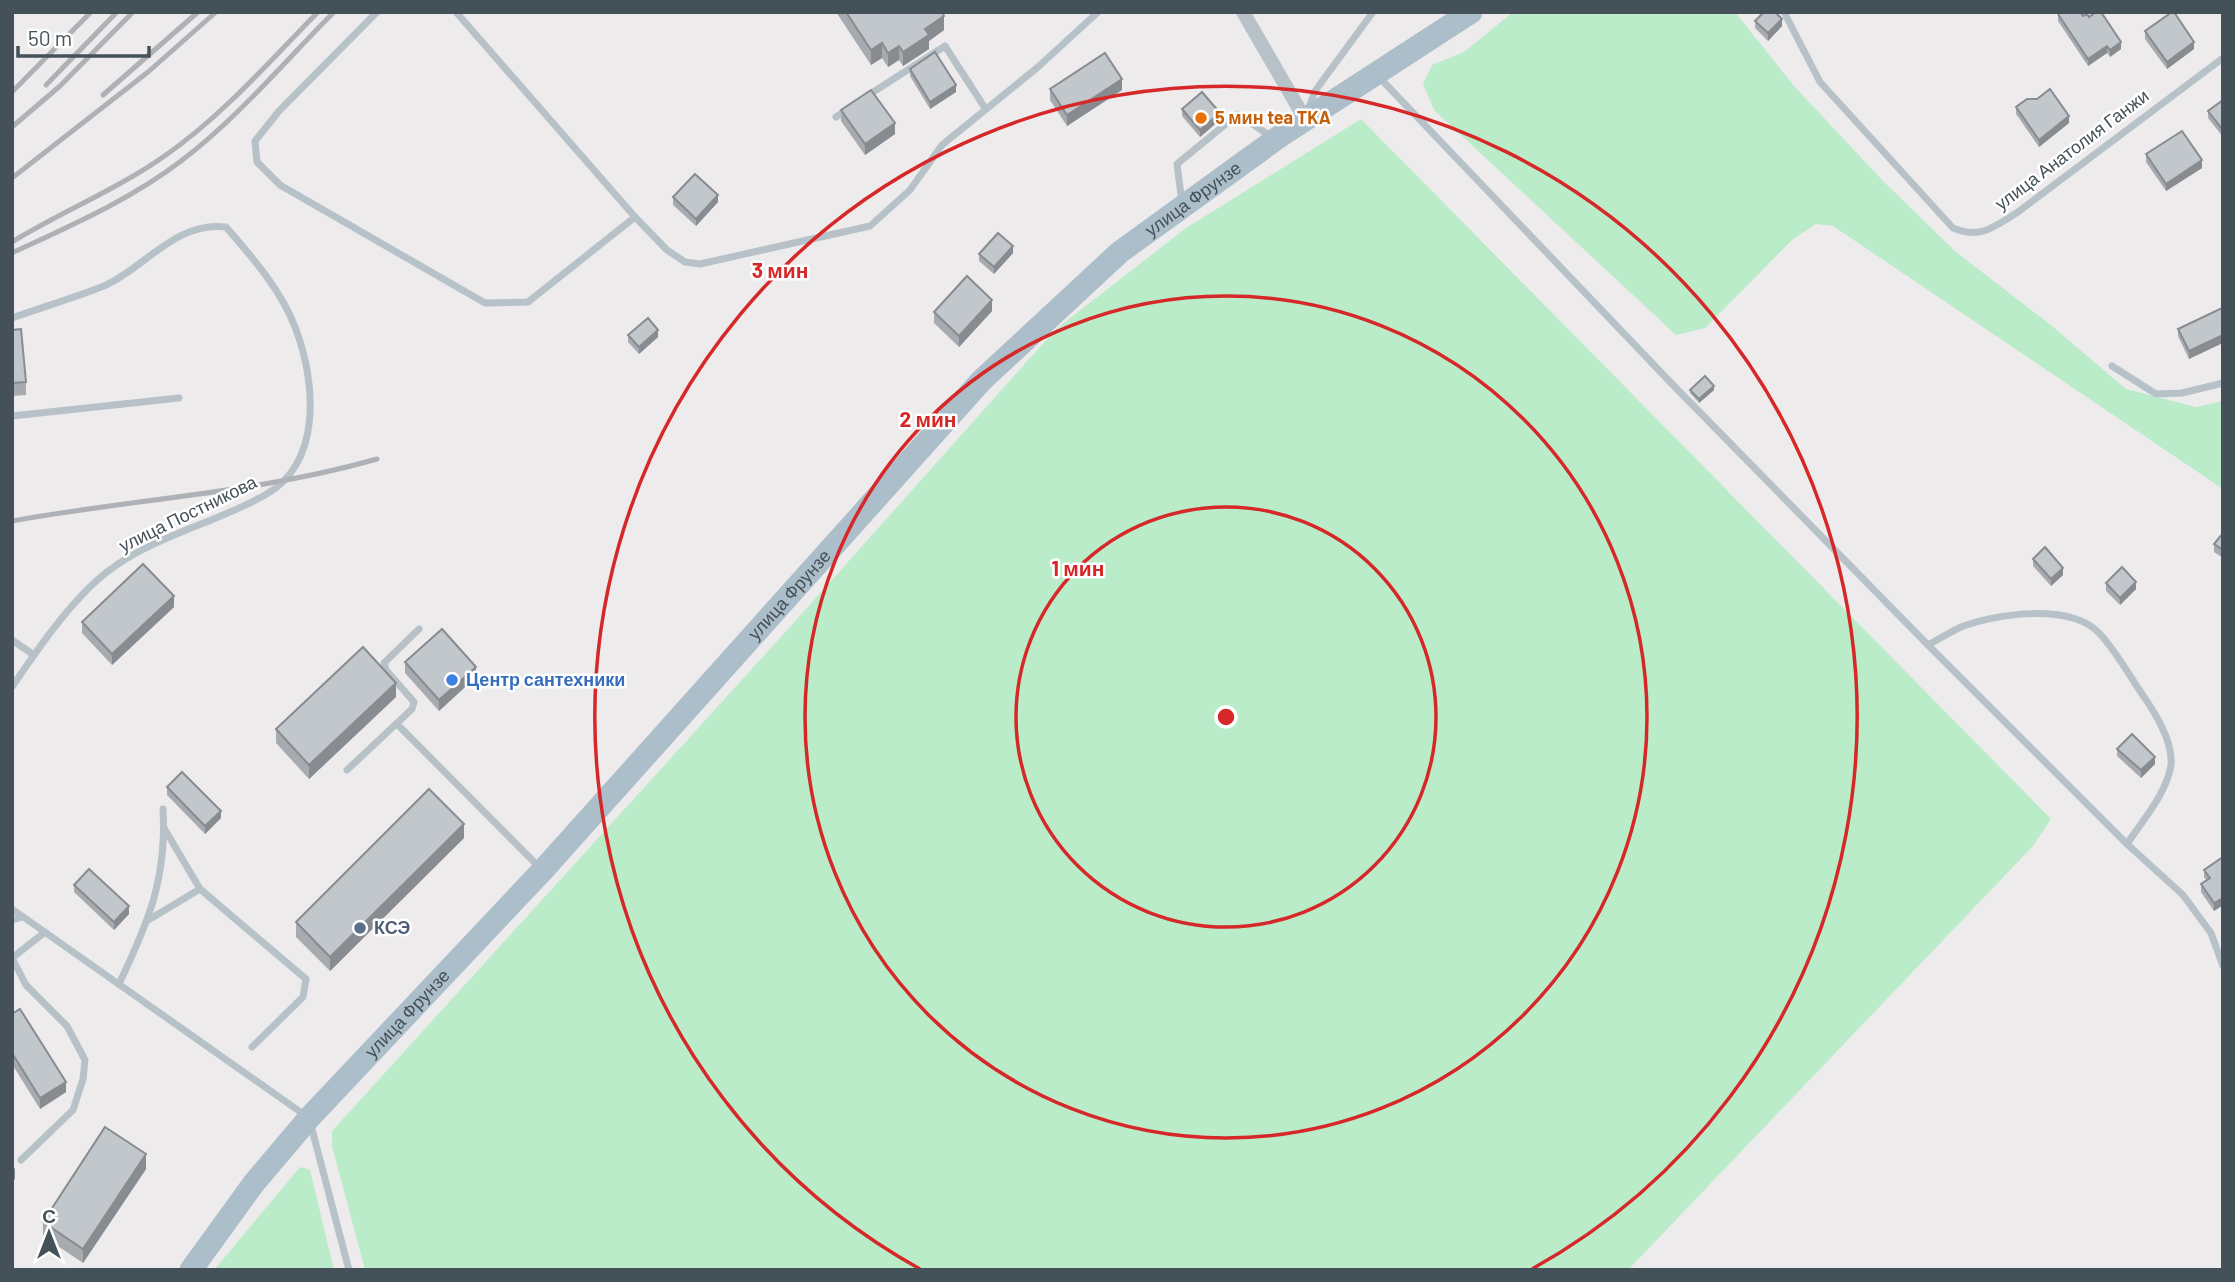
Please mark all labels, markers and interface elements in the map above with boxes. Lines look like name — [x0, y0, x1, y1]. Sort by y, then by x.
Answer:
scale bar — [18, 14, 149, 58]
text: 50 m — [28, 25, 72, 50]
street label: улица Анатолия Ганжи — [1990, 84, 2153, 214]
place label: 5 мин tea TKA — [1215, 106, 1331, 128]
marker: 5 мин tea TKA — [1193, 110, 1209, 126]
street label: улица Фрунзе — [1140, 156, 1245, 240]
text: 3 мин — [752, 257, 808, 282]
text: 2 мин — [899, 406, 957, 431]
street label: улица Постникова — [115, 470, 261, 556]
street label: улица Фрунзе — [743, 544, 835, 644]
text: 1 мин — [1052, 555, 1104, 580]
place label: Центр сантехники — [466, 668, 625, 690]
marker: Центр сантехники — [444, 672, 460, 688]
centre of rings — [1214, 705, 1238, 729]
place label: КСЭ — [374, 916, 411, 938]
marker: КСЭ — [352, 920, 368, 936]
street label: улица Фрунзе — [360, 964, 454, 1062]
north arrow — [14, 1198, 84, 1268]
text: С — [42, 1204, 56, 1227]

